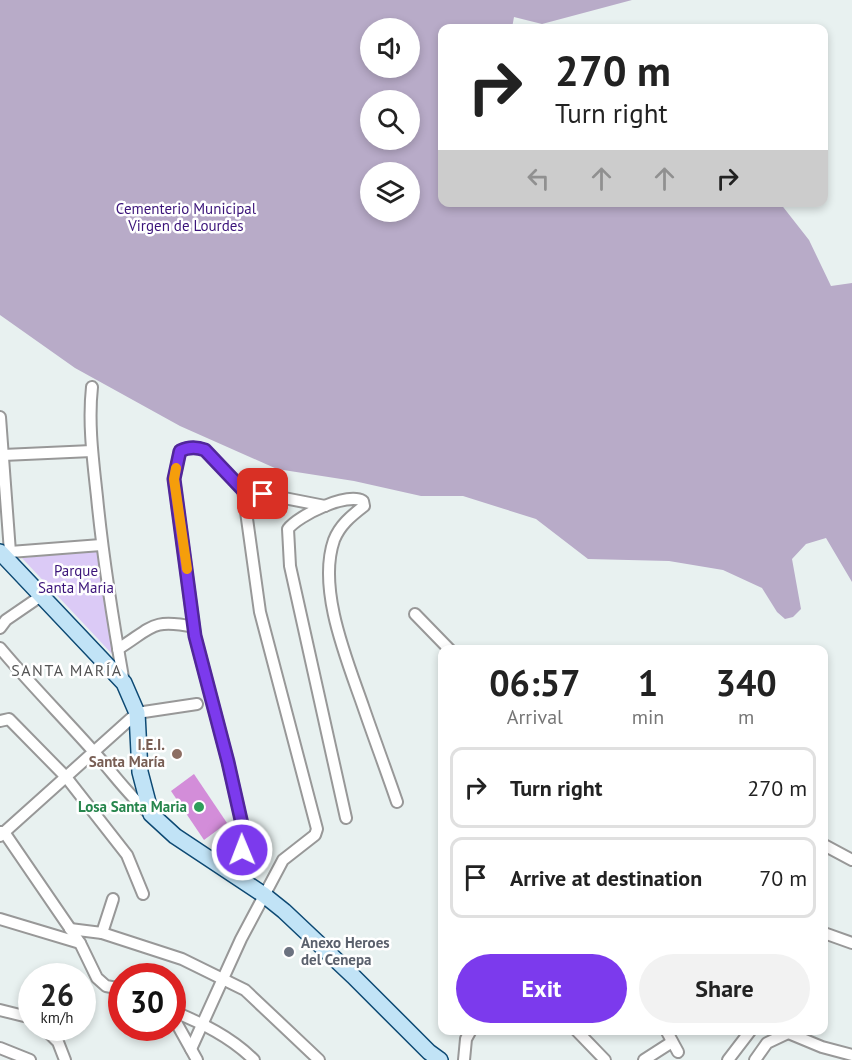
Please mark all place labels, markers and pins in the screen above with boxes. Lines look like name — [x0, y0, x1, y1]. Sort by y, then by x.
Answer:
pin — [237, 468, 288, 519]
place label: I.E.I. Santa María — [89, 735, 165, 771]
marker: I.E.I. Santa María — [170, 747, 184, 761]
place label: Losa Santa Maria — [78, 797, 187, 816]
marker: Losa Santa Maria — [192, 800, 206, 814]
place label: Anexo Heroes del Cenepa — [301, 933, 390, 969]
marker: Anexo Heroes del Cenepa — [282, 945, 296, 959]

